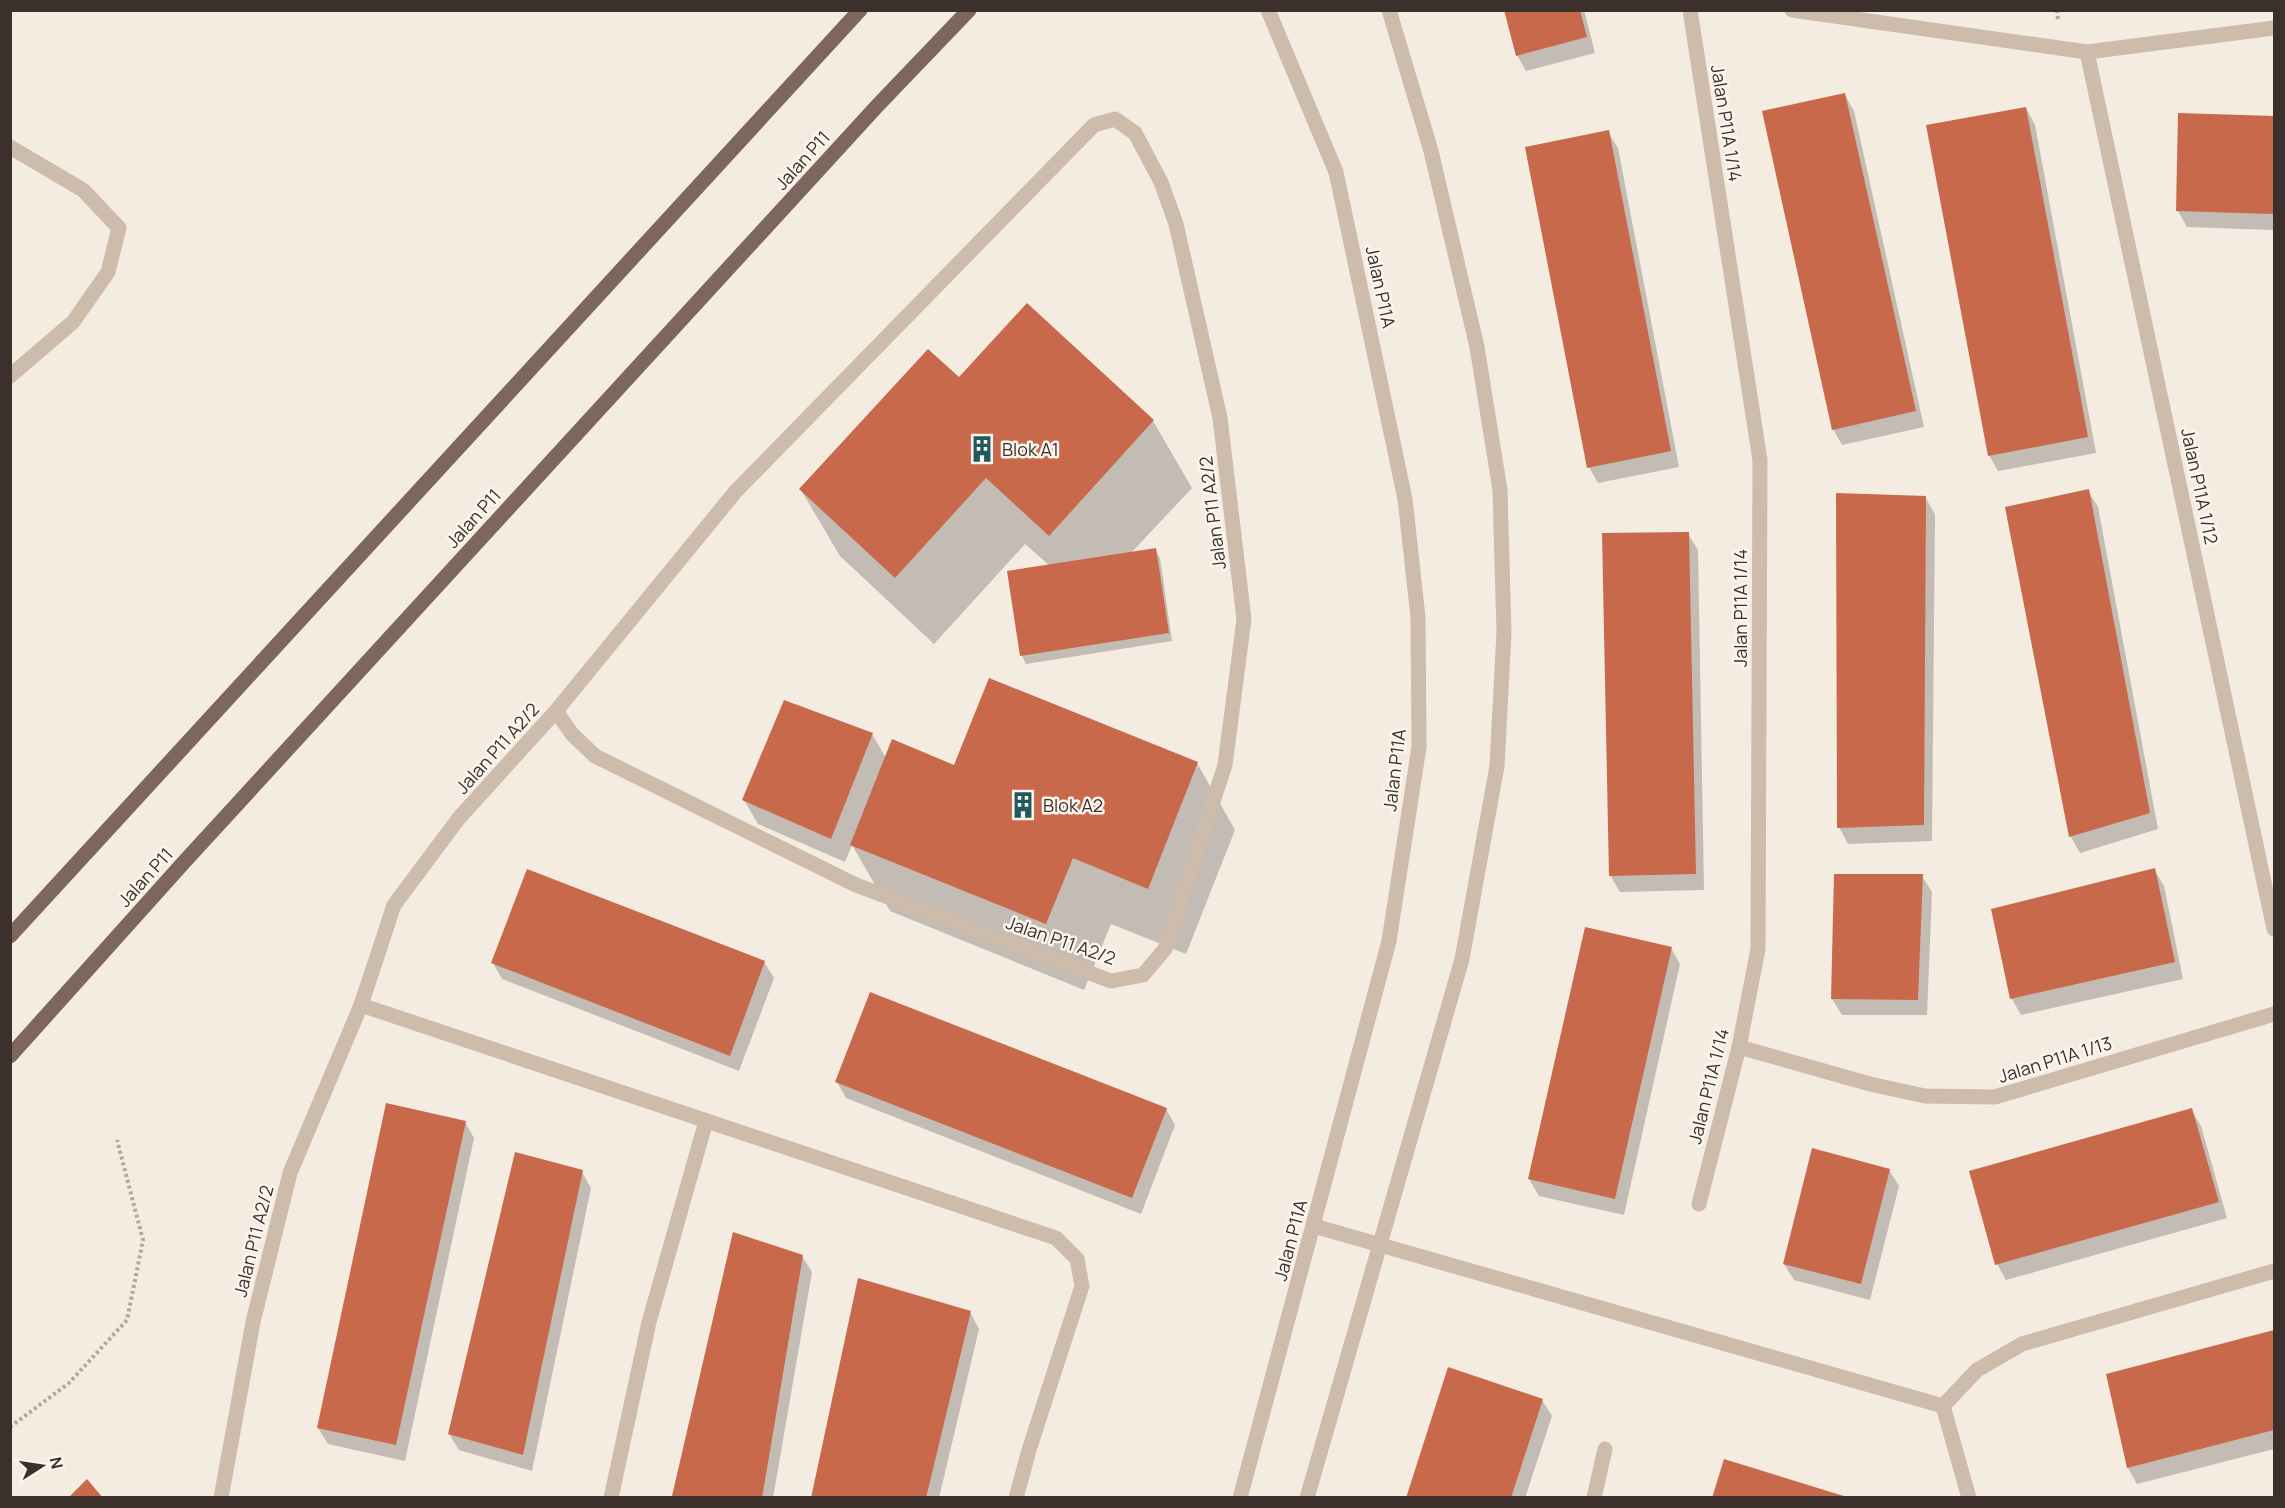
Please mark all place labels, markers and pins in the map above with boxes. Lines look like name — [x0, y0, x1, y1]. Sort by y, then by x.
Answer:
building icon: Blok A1 — [967, 434, 997, 464]
place label: Blok A1 — [1002, 437, 1059, 461]
building icon: Blok A2 — [1008, 790, 1038, 820]
place label: Blok A2 — [1043, 793, 1103, 817]

